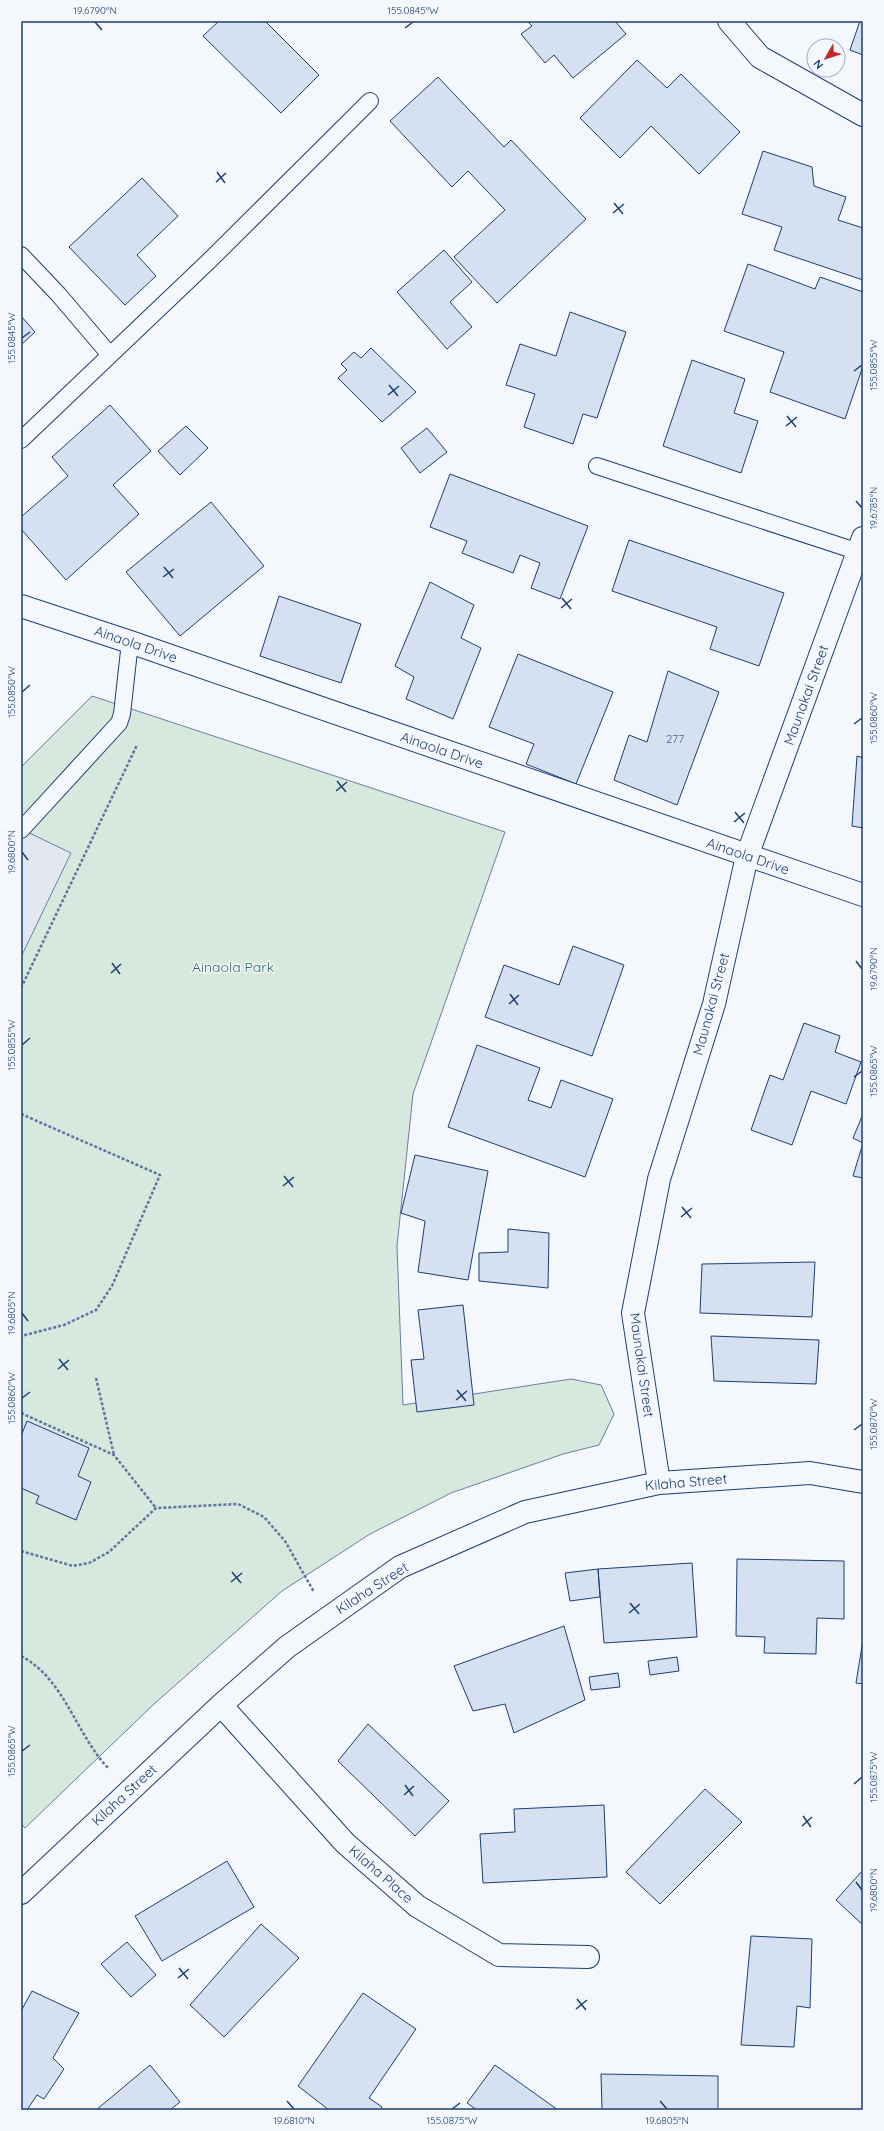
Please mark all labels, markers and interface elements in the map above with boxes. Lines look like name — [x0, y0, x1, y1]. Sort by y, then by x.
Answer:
text: 19.6790°N — [73, 4, 117, 17]
text: 155.0845°W — [387, 4, 439, 17]
north arrow — [806, 38, 846, 78]
text: N — [810, 57, 826, 72]
text: 155.0845°W — [5, 312, 18, 364]
text: 155.0855°W — [867, 339, 880, 391]
text: 19.6785°N — [867, 487, 880, 529]
street label: Ainaola Drive — [92, 621, 180, 667]
street label: Maunakai Street — [780, 642, 833, 748]
text: 155.0850°W — [5, 666, 18, 718]
text: 155.0860°W — [867, 692, 880, 744]
street label: Ainaola Drive — [398, 727, 486, 773]
house number: 277 — [666, 731, 684, 746]
text: 19.6800°N — [5, 830, 18, 874]
street label: Ainaola Drive — [704, 833, 792, 879]
text: 19.6790°N — [867, 947, 880, 991]
street label: Maunakai Street — [689, 950, 733, 1057]
park label: Ainaola Park — [192, 958, 274, 976]
text: 155.0855°W — [5, 1019, 18, 1071]
text: 155.0865°W — [867, 1045, 880, 1097]
text: 19.6805°N — [5, 1291, 18, 1335]
street label: Maunakai Street — [626, 1312, 658, 1419]
text: 155.0860°W — [5, 1372, 18, 1424]
text: 155.0870°W — [867, 1398, 880, 1450]
street label: Kilaha Street — [644, 1469, 728, 1495]
street label: Kilaha Street — [332, 1558, 412, 1618]
text: 155.0865°W — [5, 1725, 18, 1777]
text: 155.0875°W — [867, 1751, 880, 1802]
street label: Kilaha Street — [88, 1760, 161, 1830]
street label: Kilaha Place — [345, 1841, 417, 1907]
text: 19.6800°N — [867, 1868, 880, 1912]
text: 19.6810°N — [273, 2114, 315, 2127]
text: 155.0875°W — [427, 2114, 478, 2127]
text: 19.6805°N — [645, 2114, 689, 2127]

